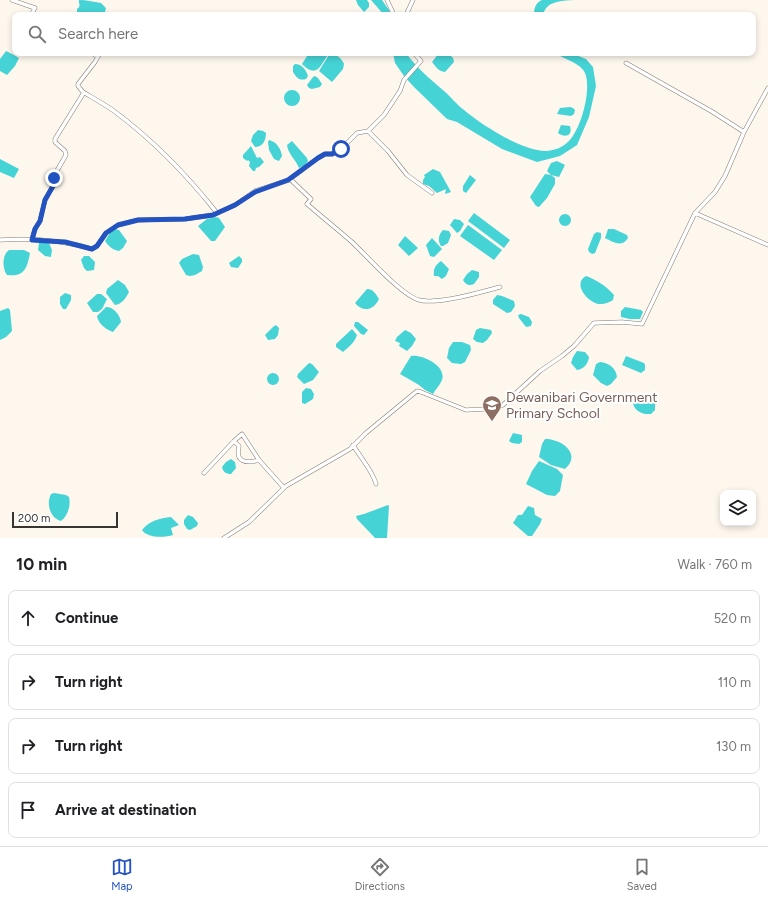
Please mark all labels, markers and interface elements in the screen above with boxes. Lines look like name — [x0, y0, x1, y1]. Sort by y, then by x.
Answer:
search box — [12, 12, 756, 56]
icon: search — [26, 23, 48, 45]
text: Search here — [58, 25, 138, 43]
route start — [332, 140, 350, 158]
route end — [45, 169, 63, 187]
place label: Dewanibari Government Primary School — [506, 389, 657, 422]
school or university icon: Dewanibari Government Primary School — [481, 394, 503, 422]
map controls — [720, 490, 756, 526]
button: layers — [720, 490, 756, 526]
scale bar — [12, 510, 118, 529]
text: 200 m — [18, 512, 50, 525]
text: 10 min — [16, 554, 67, 574]
text: Walk · 760 m — [678, 557, 752, 572]
icon: ahead — [17, 607, 39, 629]
text: Continue — [55, 609, 118, 627]
text: 520 m — [714, 611, 751, 626]
icon: right — [17, 671, 39, 693]
text: Turn right — [55, 673, 123, 691]
text: 110 m — [718, 675, 751, 690]
icon: right — [17, 735, 39, 757]
text: Turn right — [55, 737, 123, 755]
text: 130 m — [716, 739, 751, 754]
icon: arrive — [17, 799, 39, 821]
text: Arrive at destination — [55, 801, 196, 819]
tab: Map — [111, 856, 133, 893]
tab: Directions — [355, 856, 405, 893]
tab: Saved — [627, 856, 657, 893]

